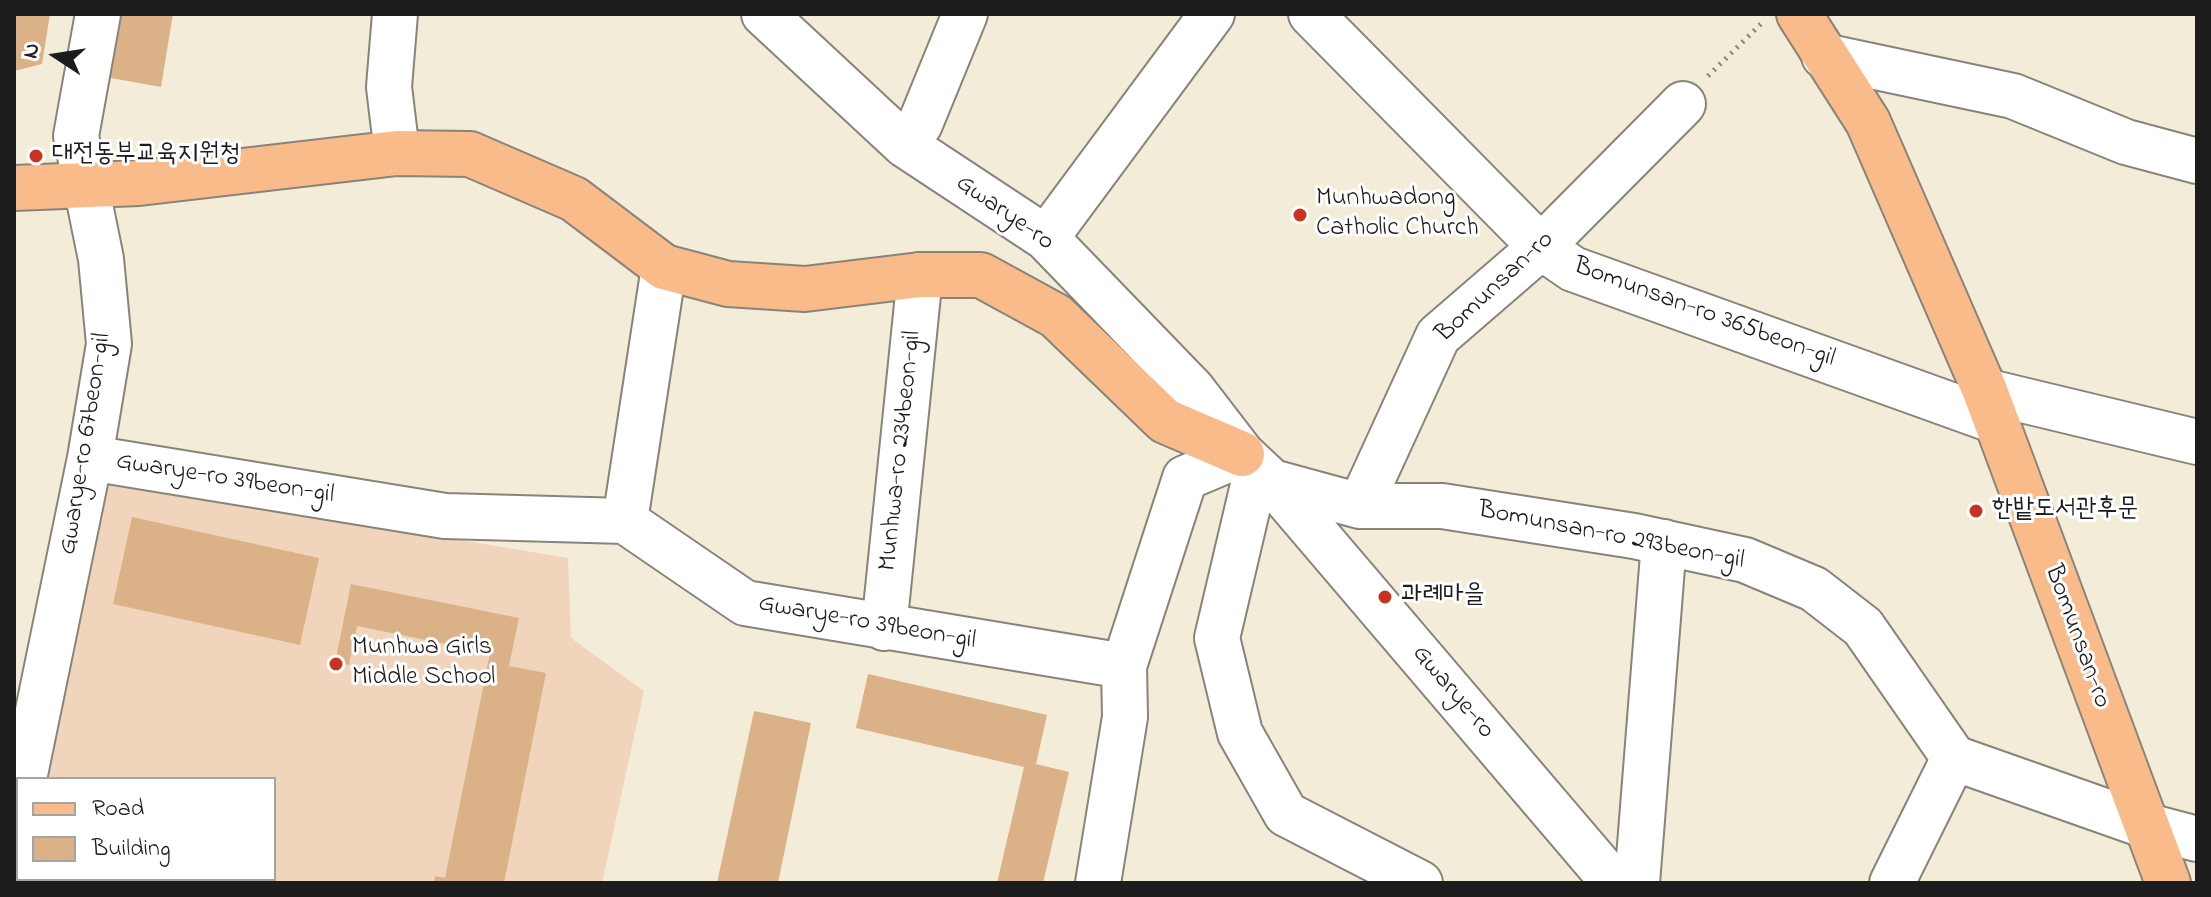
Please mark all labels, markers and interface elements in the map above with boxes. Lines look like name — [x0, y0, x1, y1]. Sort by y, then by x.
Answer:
north arrow — [16, 16, 96, 96]
text: N — [15, 40, 50, 62]
place label: 대전동부교육지원청 — [52, 140, 240, 172]
marker: 대전동부교육지원청 — [27, 147, 45, 165]
street label: Gwarye-ro — [949, 169, 1059, 259]
place label: Munhwadong Catholic Church — [1316, 184, 1479, 246]
marker: Munhwadong Catholic Church — [1291, 206, 1309, 224]
street label: Bomunsan-ro — [1430, 225, 1562, 351]
street label: Bomunsan-ro 365beon-gil — [1569, 252, 1839, 376]
street label: Munhwa-ro 234beon-gil — [874, 329, 930, 573]
street label: Gwarye-ro 67beon-gil — [54, 331, 120, 557]
street label: Gwarye-ro 39beon-gil — [114, 447, 336, 513]
place label: 한밭도서관후문 — [1992, 495, 2138, 527]
street label: Bomunsan-ro 293beon-gil — [1475, 496, 1747, 578]
marker: 한밭도서관후문 — [1967, 502, 1985, 520]
street label: Bomunsan-ro — [2036, 561, 2116, 713]
place label: 과례마을 — [1401, 581, 1485, 613]
marker: 과례마을 — [1376, 588, 1394, 606]
street label: Gwarye-ro 39beon-gil — [756, 590, 978, 658]
place label: Munhwa Girls Middle School — [352, 633, 495, 694]
street label: Gwarye-ro — [1404, 640, 1500, 746]
marker: Munhwa Girls Middle School — [327, 655, 345, 673]
legend — [16, 777, 276, 881]
text: Road — [92, 792, 144, 827]
text: Building — [92, 832, 171, 867]

